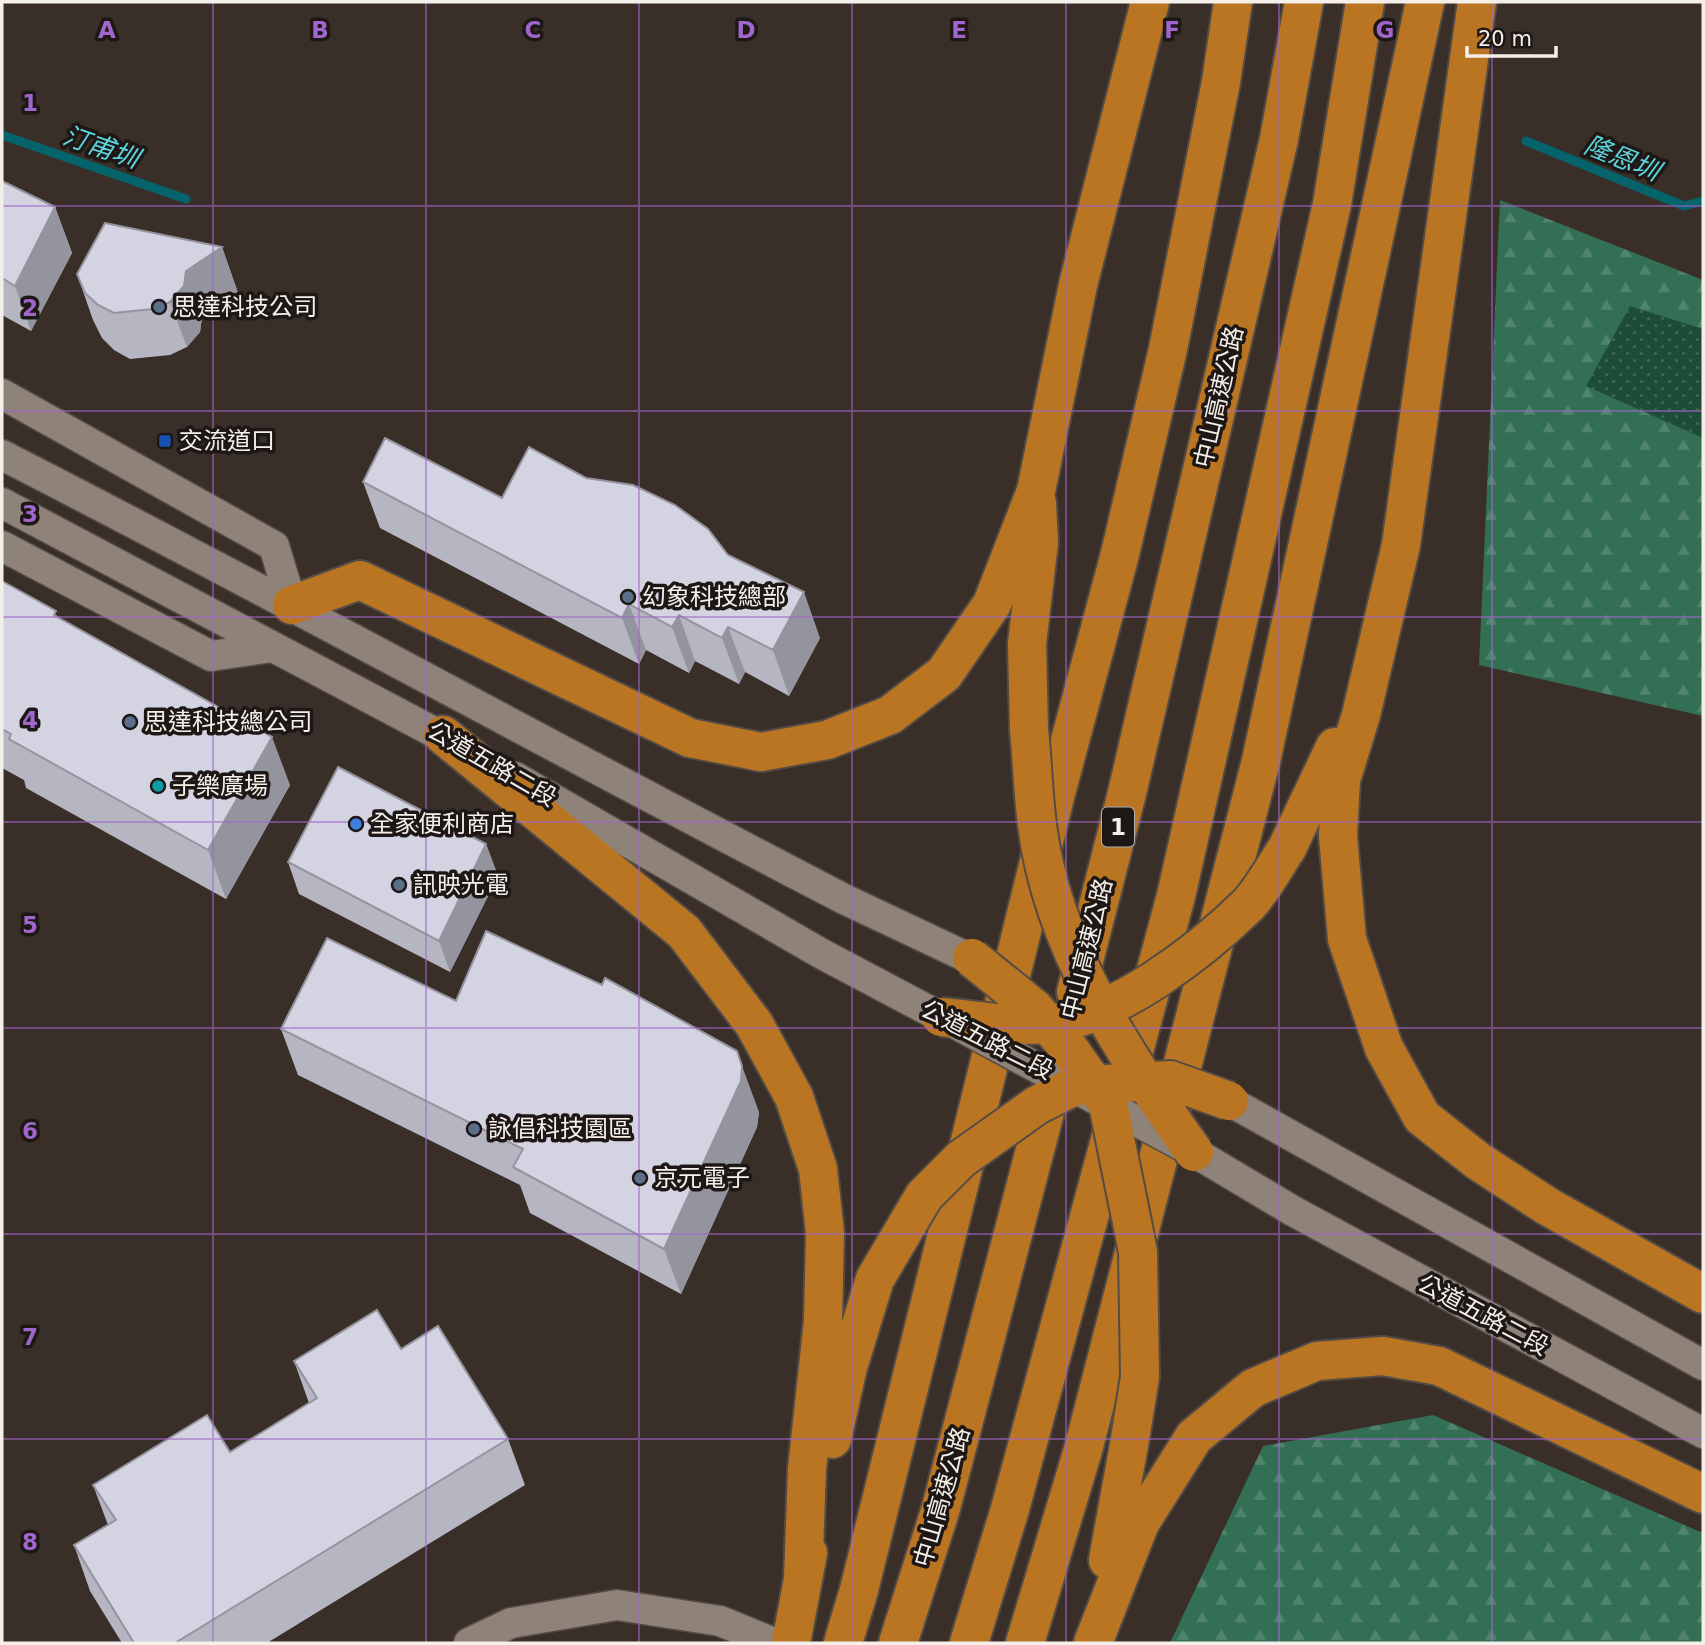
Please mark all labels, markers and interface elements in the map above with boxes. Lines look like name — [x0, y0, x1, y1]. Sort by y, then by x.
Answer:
scale bar — [1467, 14, 1556, 58]
text: A — [98, 17, 116, 43]
text: B — [311, 17, 329, 43]
text: C — [525, 17, 541, 43]
text: D — [736, 17, 756, 43]
text: E — [951, 17, 967, 43]
text: F — [1164, 17, 1180, 43]
text: G — [1376, 17, 1394, 43]
text: 20 m — [1478, 27, 1532, 51]
text: 1 — [22, 90, 38, 116]
water label: 汀甫圳 — [59, 120, 147, 175]
water label: 隆恩圳 — [1580, 129, 1667, 188]
place label: 思達科技公司 — [173, 293, 317, 321]
text: 2 — [22, 295, 38, 321]
marker: 思達科技公司 — [151, 299, 167, 315]
street label: 中山高速公路 — [1189, 324, 1249, 470]
place label: 交流道口 — [179, 427, 275, 455]
marker: 交流道口 — [157, 433, 173, 449]
text: 3 — [22, 501, 38, 527]
place label: 幻象科技總部 — [642, 583, 786, 611]
marker: 幻象科技總部 — [620, 589, 636, 605]
text: 4 — [22, 707, 38, 733]
place label: 思達科技總公司 — [144, 708, 312, 736]
marker: 思達科技總公司 — [122, 714, 138, 730]
street label: 公道五路二段 — [423, 716, 561, 812]
place label: 子樂廣場 — [172, 772, 268, 800]
marker: 子樂廣場 — [150, 778, 166, 794]
road number: 1 — [1102, 807, 1134, 846]
place label: 全家便利商店 — [370, 810, 514, 838]
marker: 全家便利商店 — [348, 816, 364, 832]
place label: 訊映光電 — [413, 871, 509, 899]
street label: 中山高速公路 — [1056, 876, 1118, 1022]
marker: 訊映光電 — [391, 877, 407, 893]
text: 5 — [22, 912, 38, 938]
street label: 公道五路二段 — [916, 995, 1058, 1085]
place label: 詠倡科技園區 — [488, 1115, 632, 1143]
text: 6 — [22, 1118, 38, 1144]
marker: 詠倡科技園區 — [466, 1121, 482, 1137]
place label: 京元電子 — [654, 1164, 750, 1192]
marker: 京元電子 — [632, 1170, 648, 1186]
street label: 公道五路二段 — [1413, 1269, 1553, 1361]
text: 7 — [22, 1324, 38, 1350]
street label: 中山高速公路 — [909, 1424, 975, 1570]
text: 8 — [22, 1529, 38, 1555]

